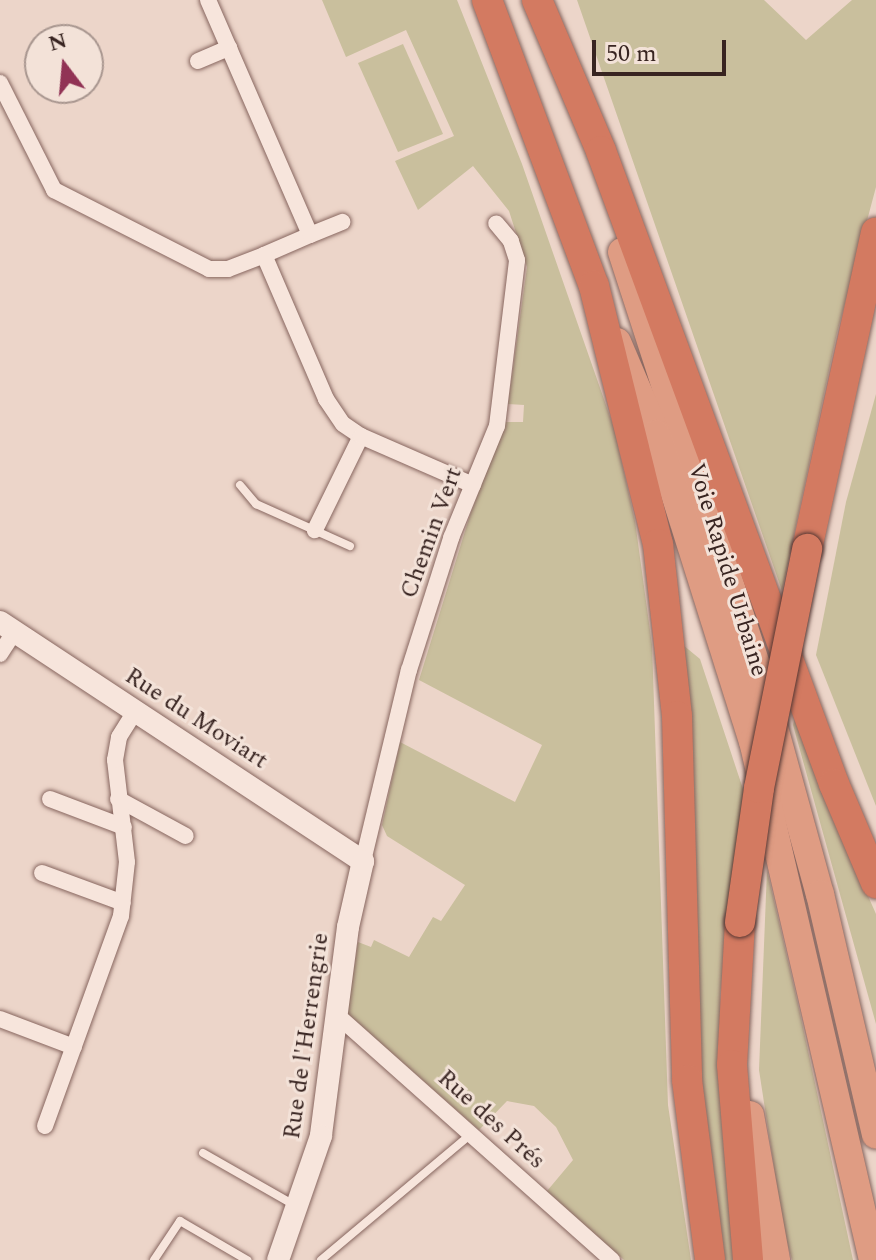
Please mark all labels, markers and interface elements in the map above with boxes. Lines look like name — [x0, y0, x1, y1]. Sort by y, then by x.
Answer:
north arrow — [24, 24, 104, 104]
text: N — [45, 24, 71, 61]
scale bar — [596, 24, 730, 74]
text: 50 m — [606, 36, 657, 72]
street label: Voie Rapide Urbaine — [681, 460, 773, 680]
street label: Chemin Vert — [395, 464, 469, 602]
street label: Rue du Moviart — [119, 662, 273, 776]
street label: Rue de l'Herrengrie — [278, 931, 336, 1141]
street label: Rue des Prés — [431, 1064, 551, 1176]

